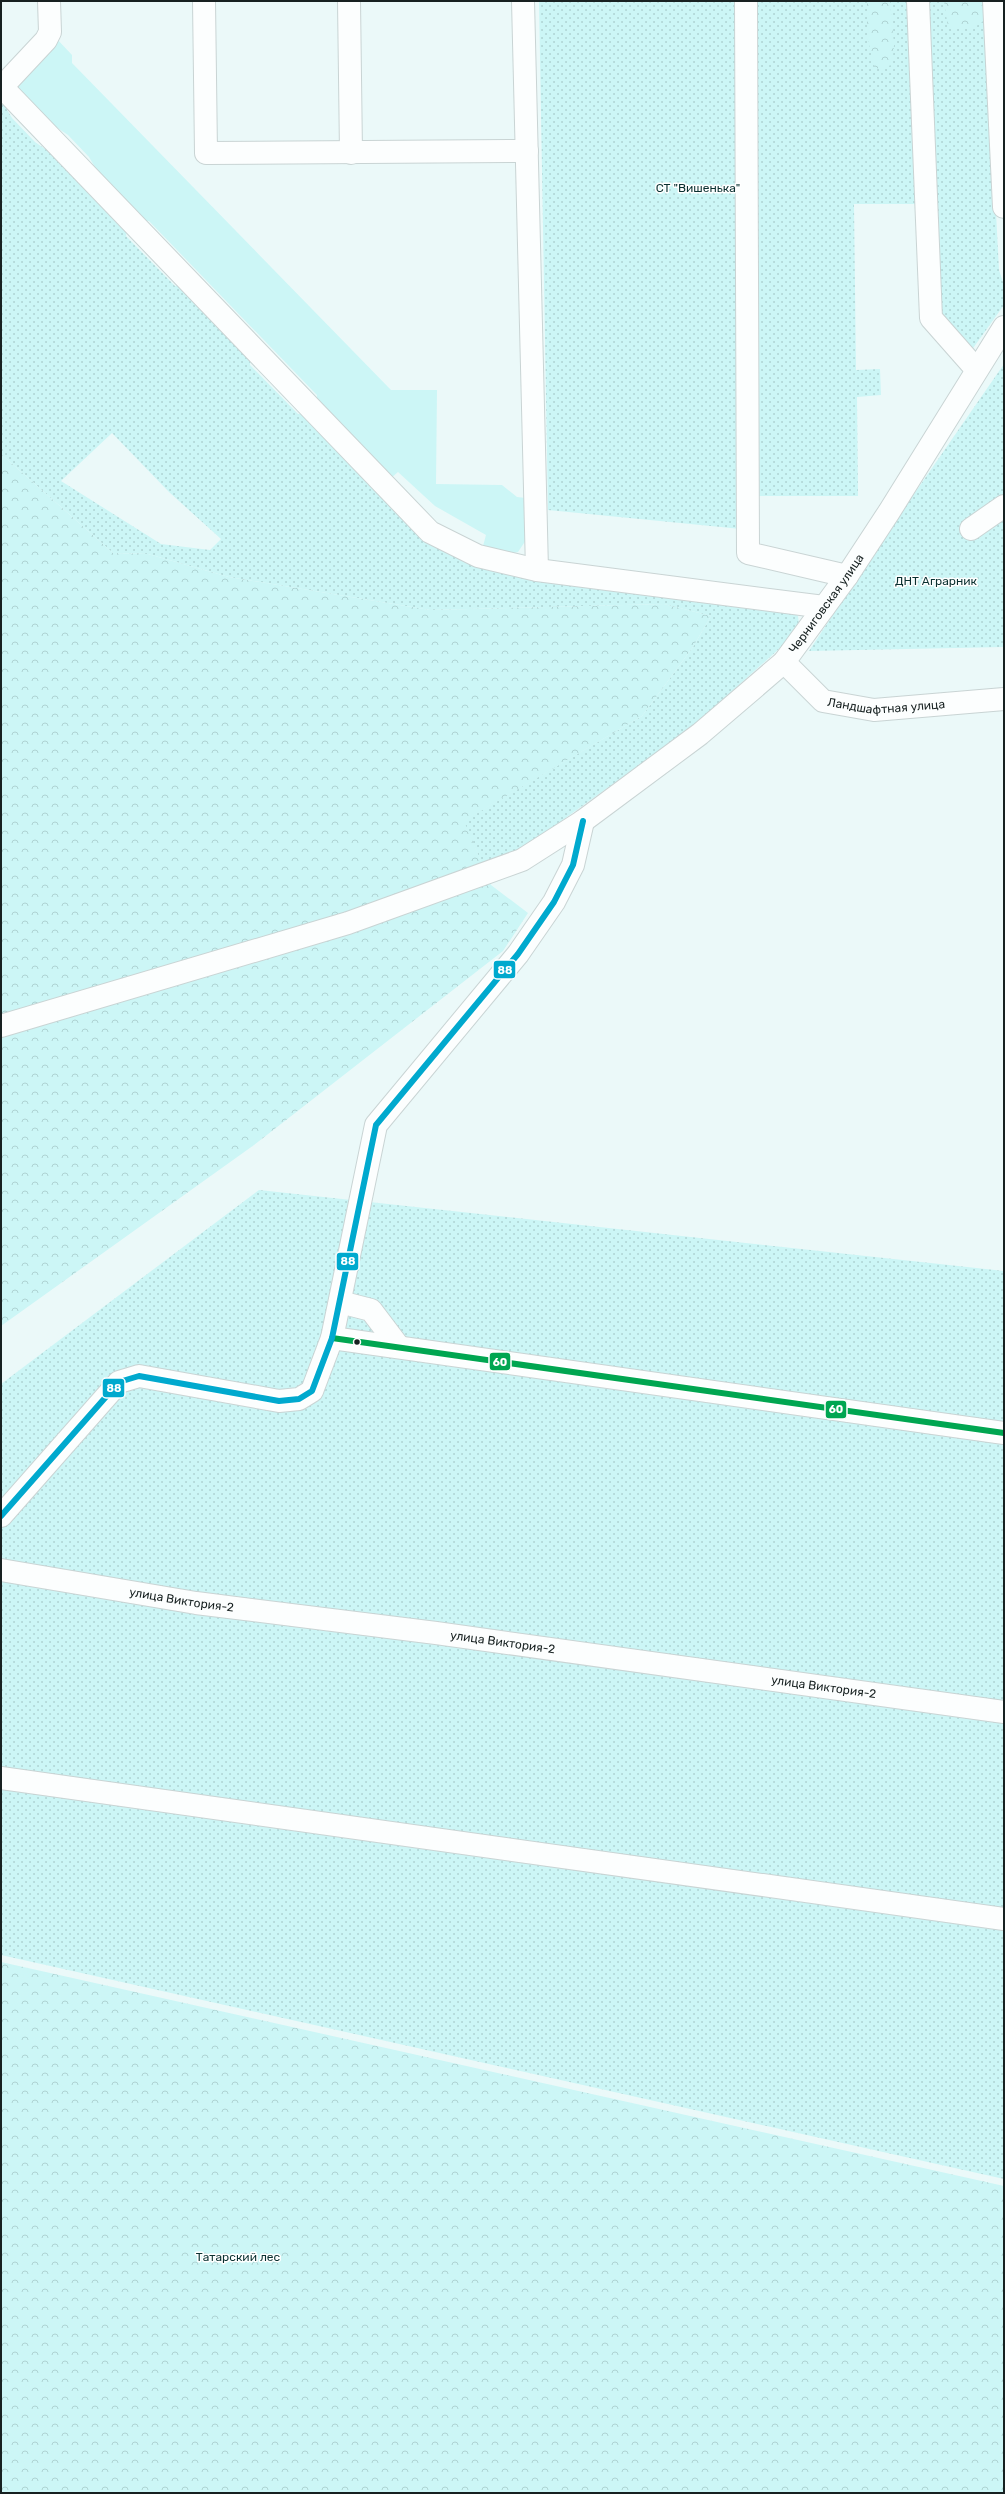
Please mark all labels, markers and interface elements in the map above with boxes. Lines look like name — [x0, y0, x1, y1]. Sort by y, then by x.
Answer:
park label: СТ "Вишенька" — [656, 181, 740, 195]
street label: Черниговская улица — [786, 551, 867, 656]
park label: ДНТ Аграрник — [895, 574, 978, 588]
street label: Ландшафтная улица — [826, 695, 946, 717]
line badge: 88 — [493, 960, 516, 979]
text: 88 — [498, 964, 512, 977]
line badge: 88 — [336, 1252, 359, 1271]
text: 88 — [341, 1255, 355, 1268]
unlabelled marker — [352, 1337, 362, 1347]
line badge: 60 — [489, 1352, 511, 1371]
text: 60 — [493, 1356, 507, 1369]
line badge: 88 — [102, 1378, 125, 1398]
text: 88 — [107, 1382, 121, 1395]
line badge: 60 — [825, 1400, 847, 1419]
text: 60 — [829, 1403, 843, 1416]
street label: улица Виктория-2 — [128, 1585, 235, 1615]
street label: улица Виктория-2 — [449, 1628, 556, 1656]
street label: улица Виктория-2 — [770, 1673, 877, 1701]
park label: Татарский лес — [196, 2250, 281, 2264]

